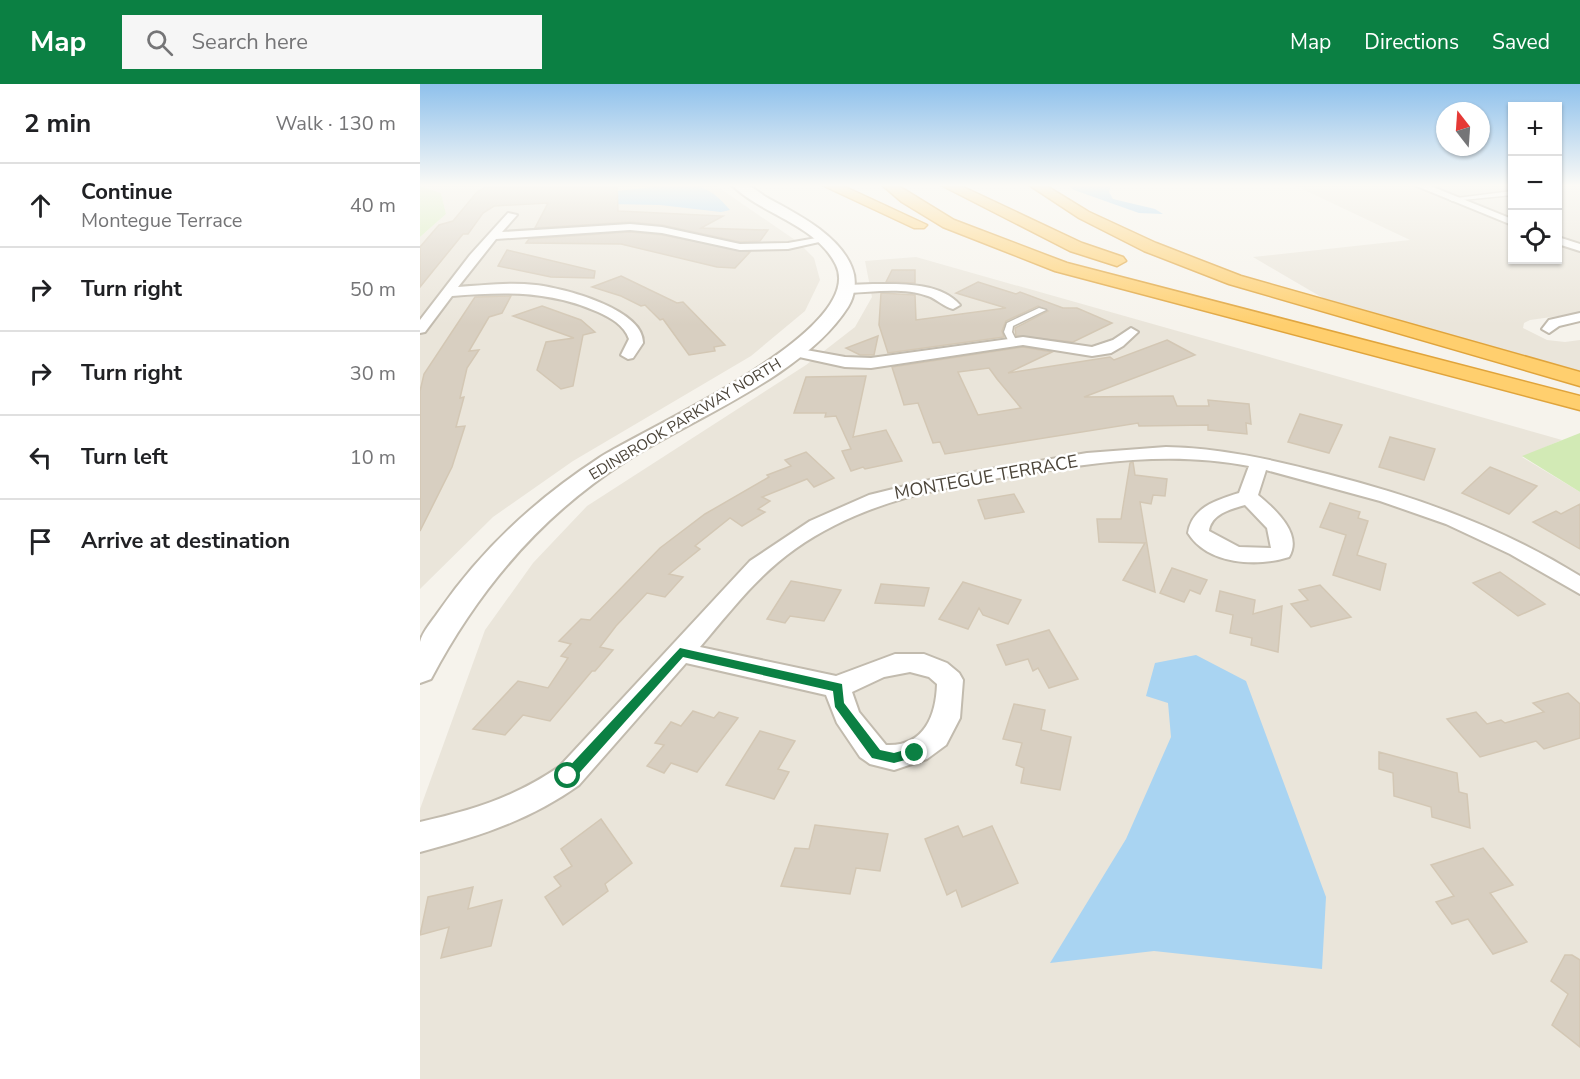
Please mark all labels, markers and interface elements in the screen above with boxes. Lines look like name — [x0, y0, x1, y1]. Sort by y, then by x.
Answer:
search box — [122, 15, 542, 69]
text: Map — [30, 23, 86, 61]
icon: search — [143, 26, 176, 59]
text: Search here — [191, 27, 308, 57]
text: Map — [1290, 28, 1331, 56]
text: Directions — [1364, 28, 1459, 56]
text: Saved — [1492, 28, 1550, 56]
north arrow — [1436, 102, 1490, 156]
map controls — [1508, 102, 1562, 264]
button: + — [1508, 102, 1562, 156]
text: 2 min — [24, 106, 91, 141]
text: Walk · 130 m — [276, 110, 396, 137]
button: − — [1508, 156, 1562, 210]
text: Continue — [81, 177, 172, 207]
icon: ahead — [24, 189, 57, 222]
text: 40 m — [350, 192, 396, 219]
text: Montegue Terrace — [81, 207, 243, 234]
button: locate — [1508, 210, 1562, 264]
icon: right — [24, 273, 57, 306]
text: Turn right — [81, 274, 182, 304]
text: 50 m — [350, 276, 396, 303]
street label: EDINBROOK PARKWAY NORTH — [585, 354, 785, 484]
icon: right — [24, 357, 57, 390]
text: Turn right — [81, 358, 182, 388]
text: 30 m — [350, 360, 396, 387]
icon: left — [24, 441, 57, 474]
text: Turn left — [81, 442, 168, 472]
text: 10 m — [350, 444, 396, 471]
street label: MONTEGUE TERRACE — [892, 449, 1080, 505]
icon: arrive — [24, 525, 57, 558]
text: Arrive at destination — [81, 526, 290, 556]
route end — [901, 739, 927, 765]
route start — [554, 762, 580, 788]

